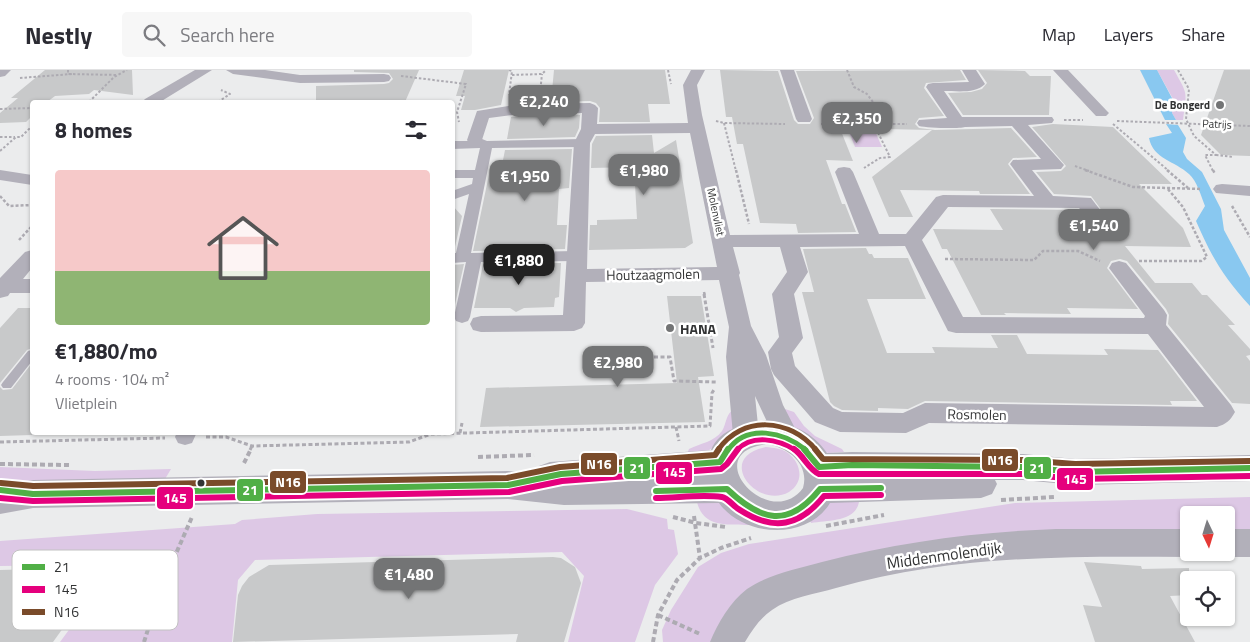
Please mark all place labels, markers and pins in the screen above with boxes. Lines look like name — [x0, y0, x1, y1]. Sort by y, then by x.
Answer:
pin: €2,240 — [503, 85, 585, 127]
place label: De Bongerd — [1155, 97, 1210, 113]
marker: De Bongerd — [1214, 99, 1226, 111]
pin: €2,350 — [816, 102, 898, 144]
pin: €1,980 — [603, 154, 685, 196]
pin: €1,950 — [484, 160, 566, 202]
pin: €1,540 — [1053, 208, 1135, 251]
pin: €1,880 — [478, 244, 560, 286]
place label: HANA — [680, 318, 717, 339]
marker: HANA — [664, 322, 676, 334]
pin: €2,980 — [577, 346, 659, 388]
unlabelled marker — [196, 478, 206, 488]
pin: €1,480 — [368, 558, 450, 600]

